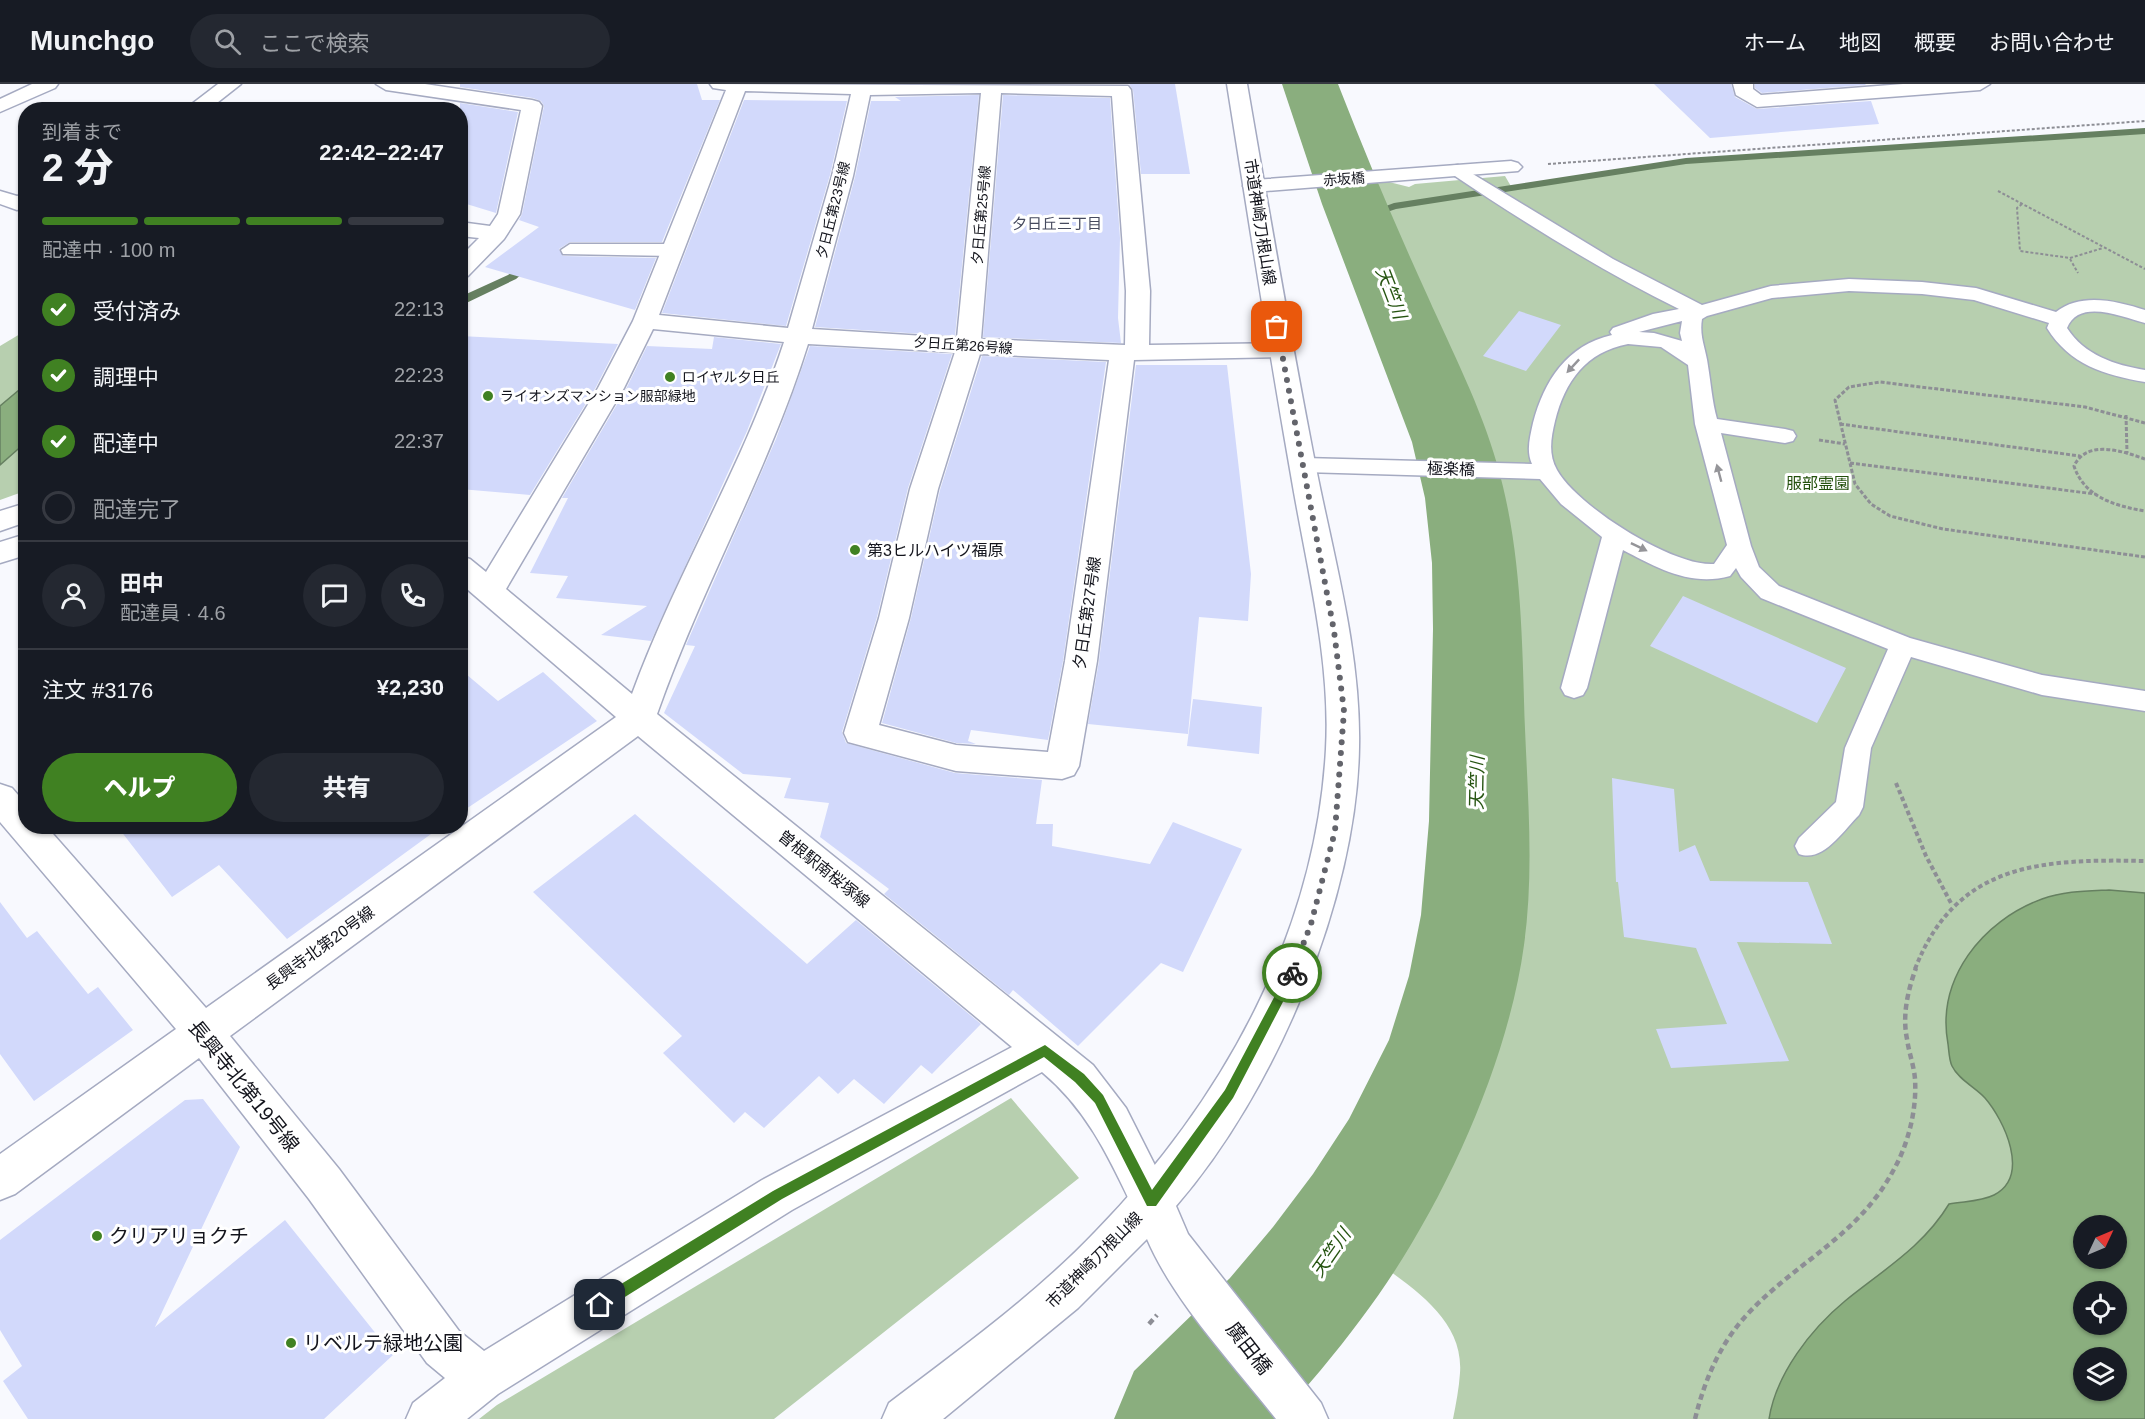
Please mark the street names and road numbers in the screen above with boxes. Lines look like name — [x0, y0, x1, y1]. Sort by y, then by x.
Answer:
street label: 市道神崎刀根山線 — [1242, 157, 1278, 287]
street label: 夕日丘第23号線 — [813, 160, 853, 260]
street label: 夕日丘第25号線 — [969, 165, 993, 265]
street label: 赤坂橋 — [1322, 170, 1366, 188]
street label: 夕日丘第26号線 — [913, 334, 1013, 356]
street label: 極楽橋 — [1427, 460, 1475, 478]
street label: 夕日丘第27号線 — [1071, 555, 1103, 671]
street label: 曽根駅南桜塚線 — [775, 827, 873, 911]
street label: 長興寺北第20号線 — [262, 903, 378, 993]
street label: 長興寺北第19号線 — [184, 1016, 304, 1156]
street label: 市道神崎刀根山線 — [1043, 1209, 1145, 1311]
street label: 廣田橋 — [1222, 1318, 1276, 1378]

